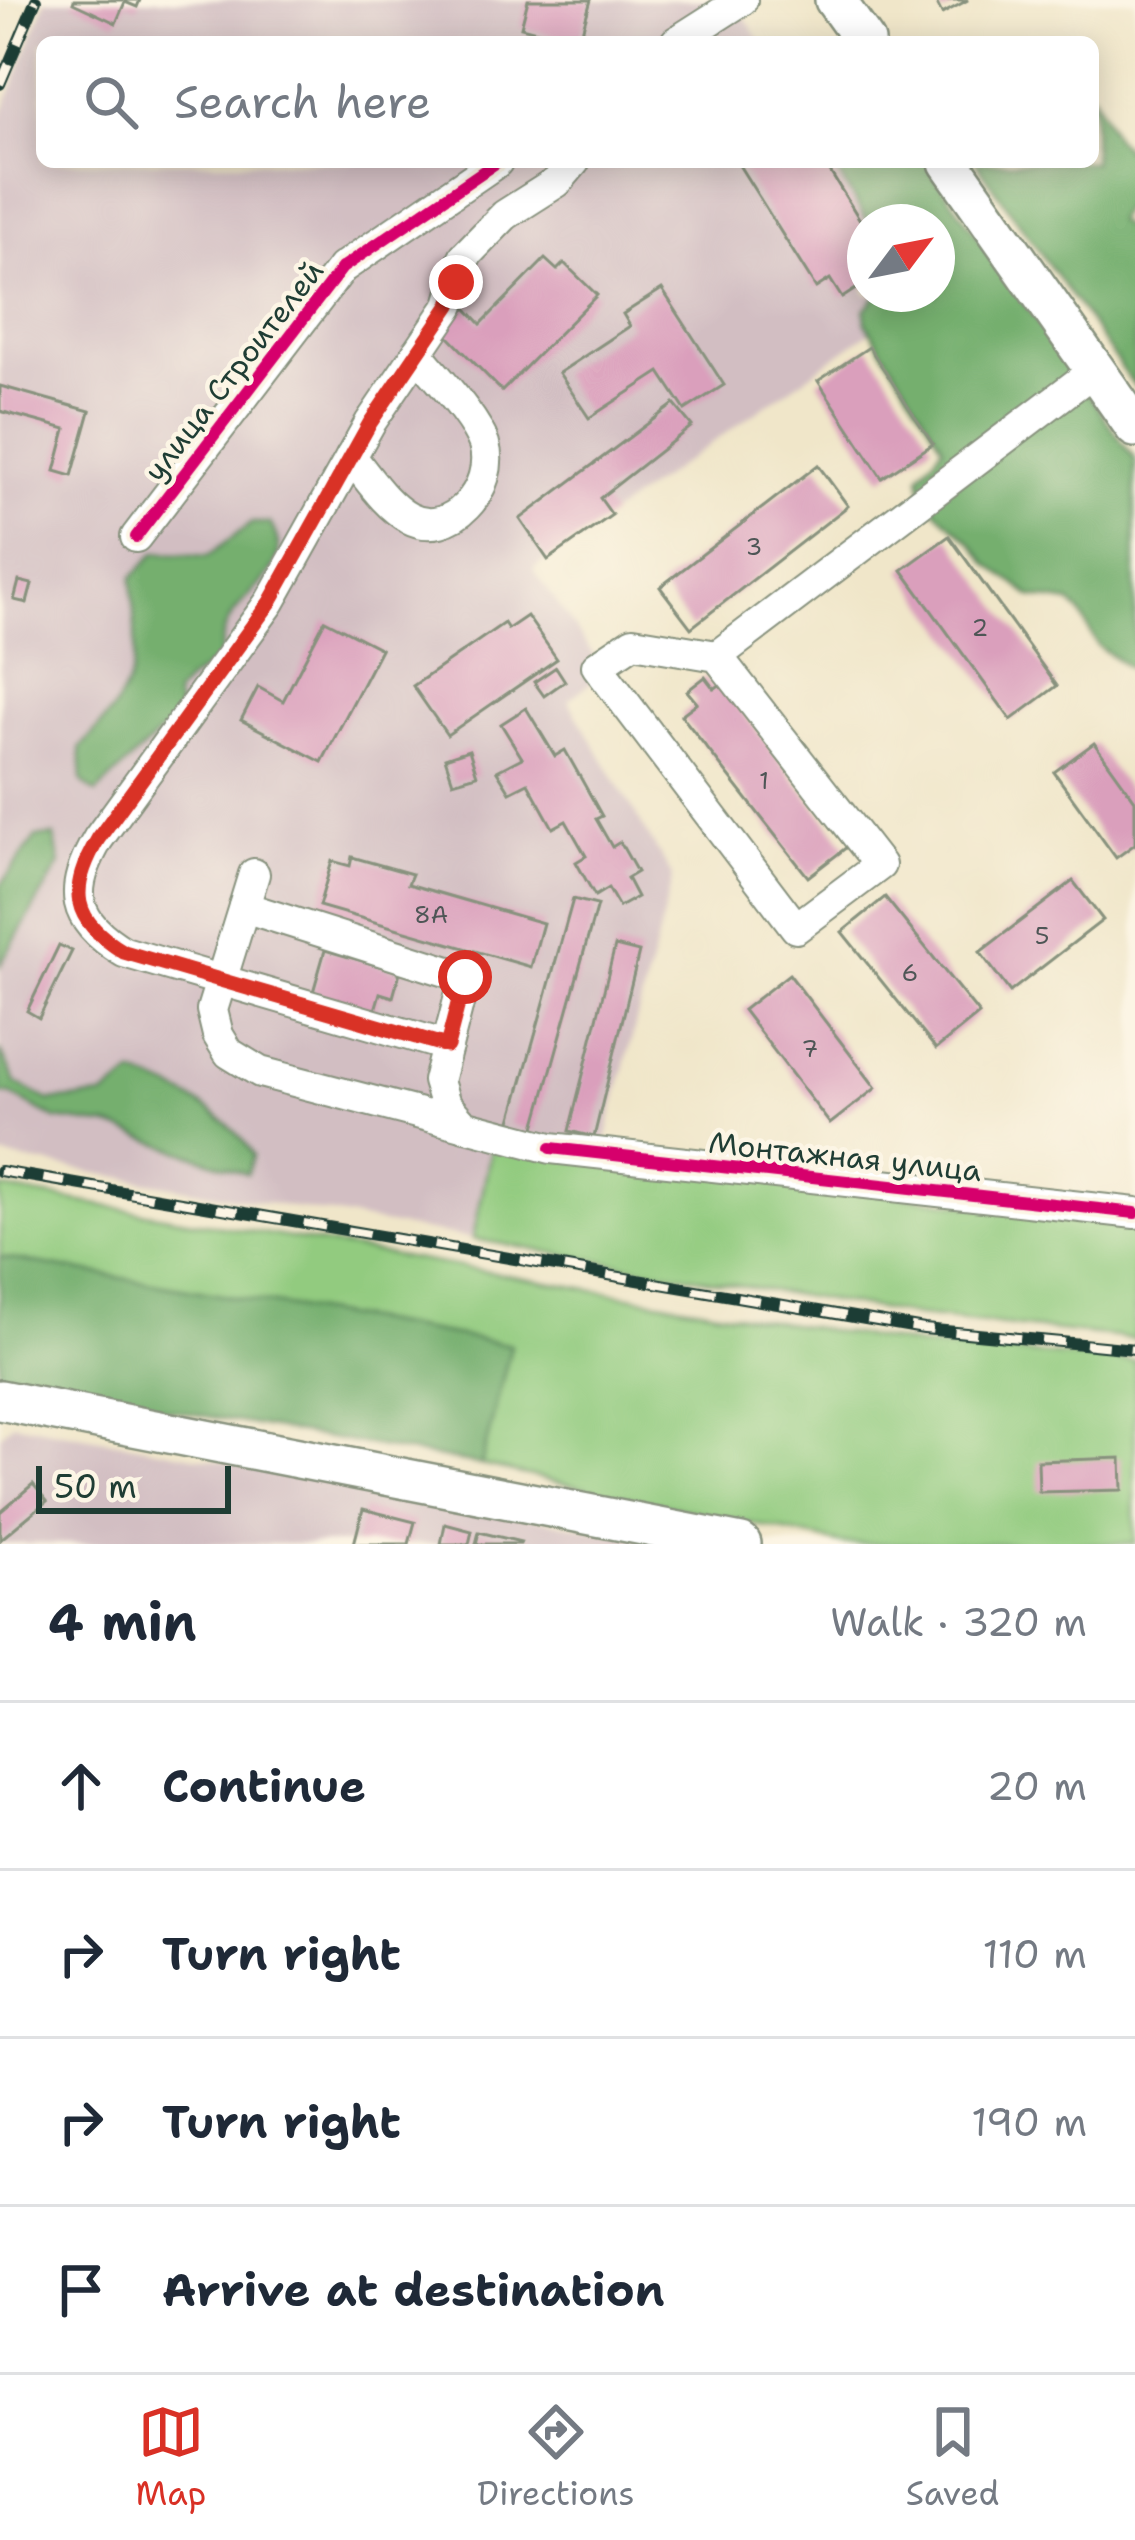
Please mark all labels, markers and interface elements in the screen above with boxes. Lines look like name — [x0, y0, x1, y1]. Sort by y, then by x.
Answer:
search box — [36, 36, 1099, 168]
icon: search — [78, 69, 144, 135]
text: Search here — [174, 72, 431, 132]
north arrow — [847, 204, 955, 312]
street label: улица Строителей — [134, 252, 333, 490]
route end — [429, 255, 483, 309]
house number: 3 — [746, 531, 762, 563]
house number: 2 — [972, 612, 988, 644]
house number: 1 — [759, 765, 769, 797]
house number: 8А — [414, 899, 448, 931]
house number: 5 — [1035, 920, 1049, 952]
route start — [438, 950, 492, 1004]
house number: 6 — [902, 957, 918, 989]
house number: 7 — [802, 1033, 818, 1065]
street label: Монтажная улица — [707, 1122, 984, 1191]
scale bar — [36, 1460, 231, 1513]
text: 50 m — [54, 1464, 137, 1509]
text: 4 min — [48, 1588, 197, 1656]
text: Walk · 320 m — [830, 1596, 1087, 1648]
icon: ahead — [48, 1753, 114, 1819]
text: Continue — [162, 1756, 366, 1816]
text: 20 m — [987, 1760, 1087, 1812]
icon: right — [48, 1921, 114, 1987]
text: Turn right — [162, 1924, 401, 1984]
text: 110 m — [983, 1928, 1087, 1980]
icon: right — [48, 2089, 114, 2155]
text: Turn right — [162, 2092, 401, 2152]
text: 190 m — [971, 2096, 1087, 2148]
icon: arrive — [48, 2257, 114, 2323]
text: Arrive at destination — [162, 2260, 665, 2320]
tab: Map — [136, 2399, 206, 2516]
tab: Directions — [477, 2399, 635, 2516]
tab: Saved — [906, 2399, 999, 2516]

